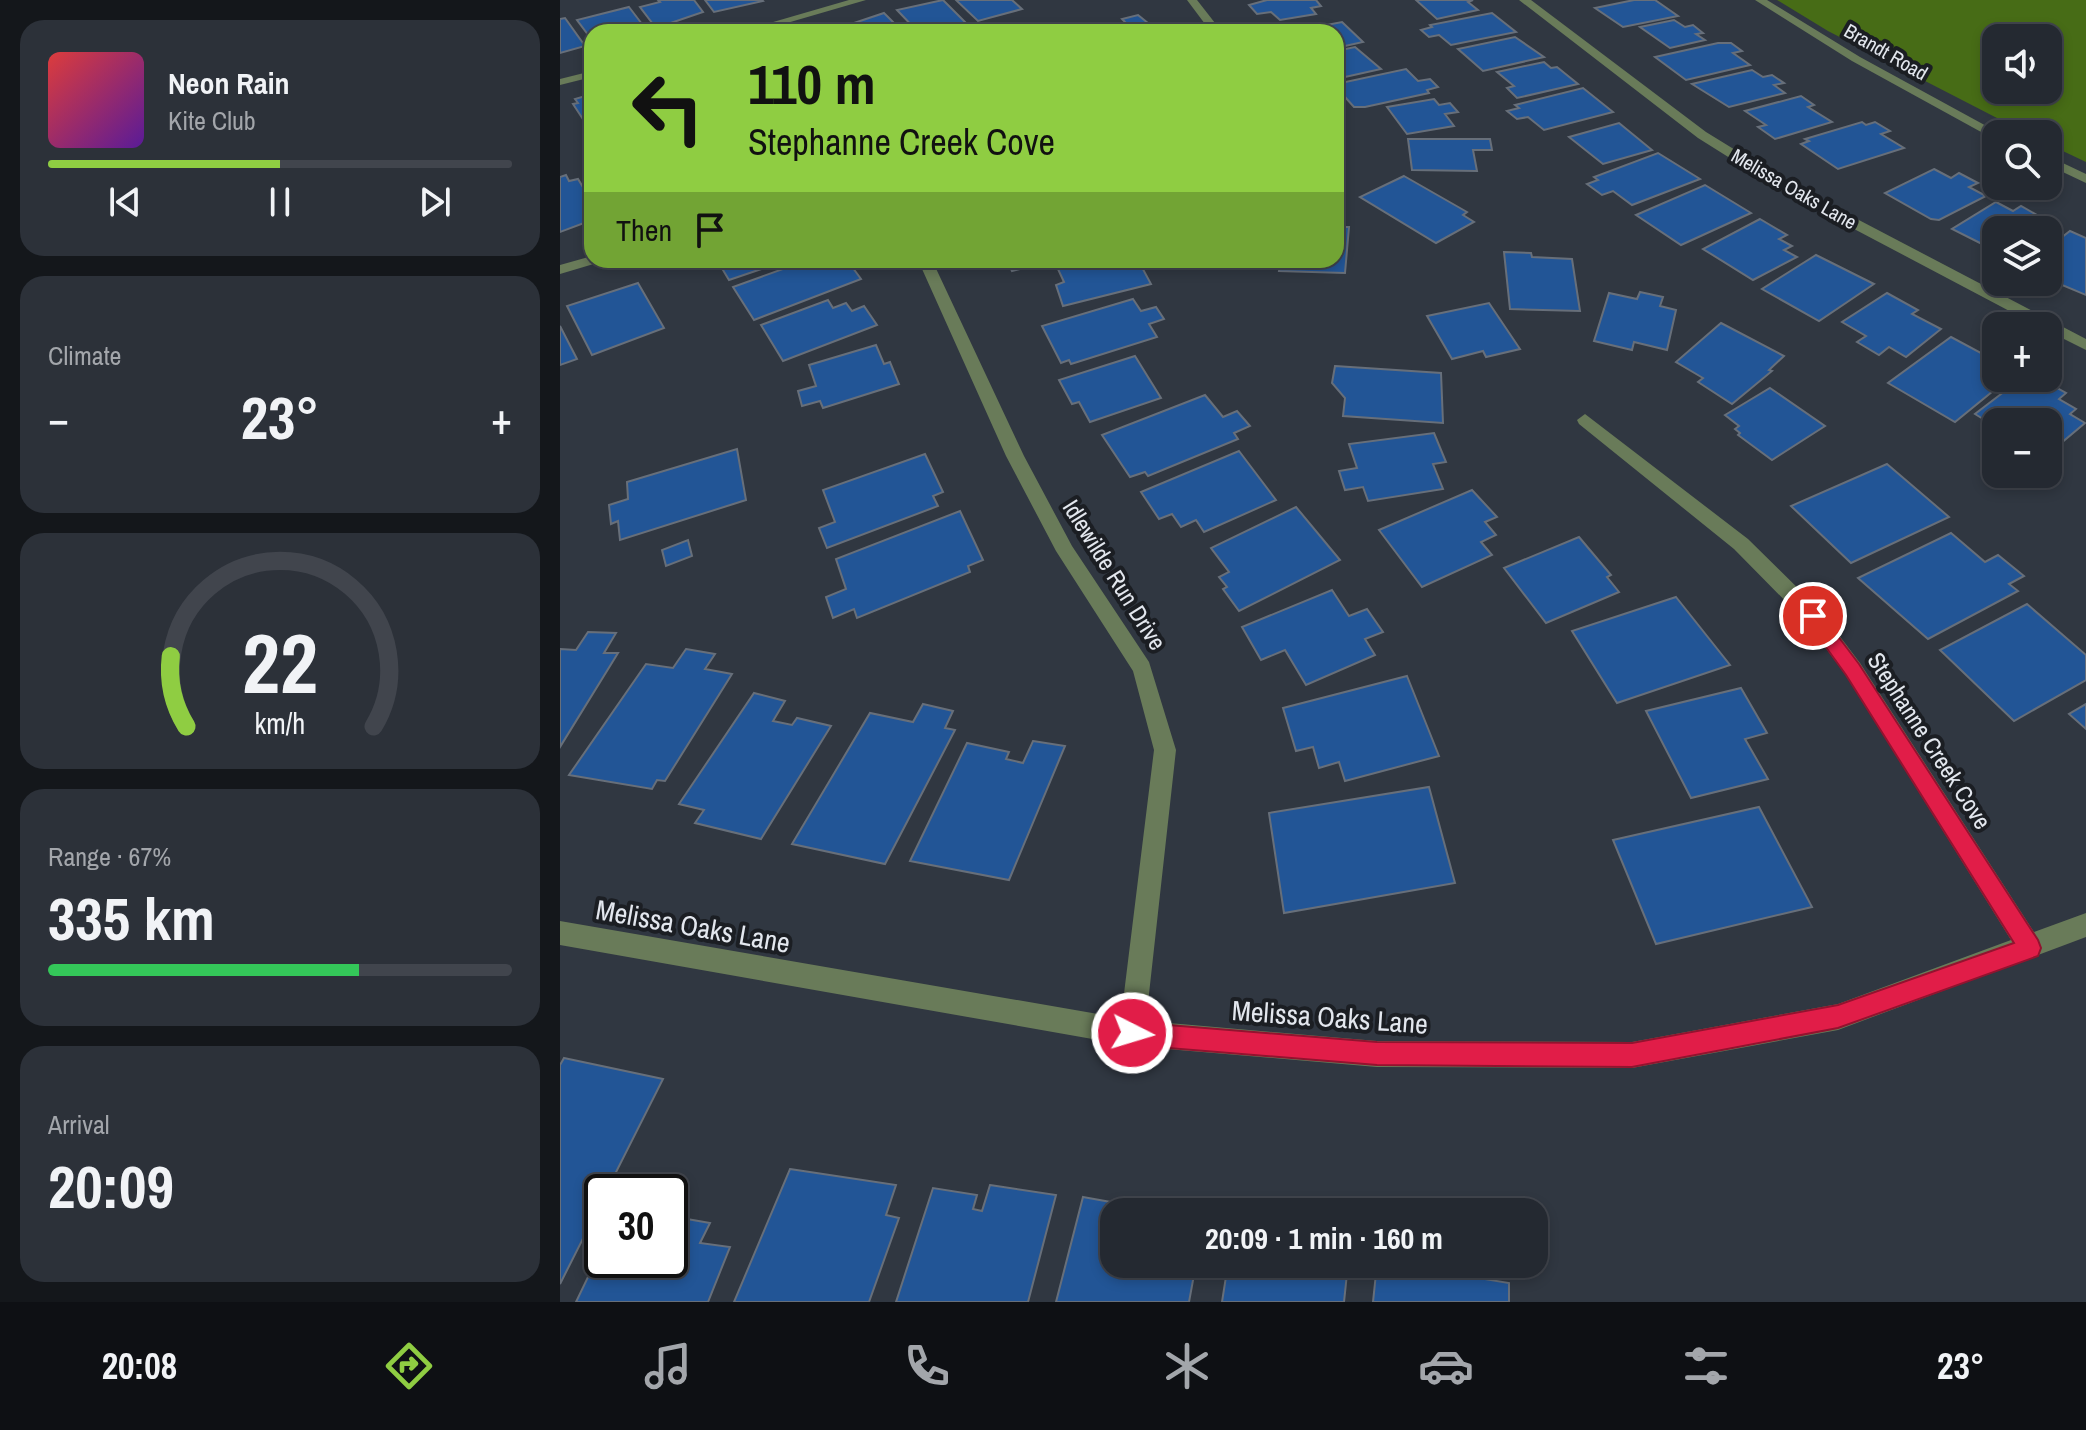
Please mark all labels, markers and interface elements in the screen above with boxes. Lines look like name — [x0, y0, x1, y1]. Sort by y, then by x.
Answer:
street label: Brandt Road — [1840, 17, 1933, 86]
map controls — [1982, 24, 2062, 488]
button: sound — [1982, 24, 2062, 104]
text: 110 m — [748, 46, 876, 121]
icon: left — [616, 56, 720, 160]
text: Neon Rain — [168, 63, 290, 103]
text: Kite Club — [168, 103, 256, 138]
text: Stephanne Creek Cove — [748, 118, 1055, 166]
button: search — [1982, 120, 2062, 200]
street label: Melissa Oaks Lane — [1727, 142, 1862, 235]
icon: previous — [103, 180, 147, 224]
icon: pause — [258, 180, 302, 224]
icon: next — [413, 180, 457, 224]
icon: arrive — [688, 208, 732, 252]
text: Then — [616, 210, 672, 250]
button: layers — [1982, 216, 2062, 296]
button: + — [1982, 312, 2062, 392]
text: Climate — [48, 338, 121, 373]
text: 23° — [241, 377, 319, 458]
text: − — [48, 388, 69, 448]
text: + — [491, 388, 512, 448]
button: − — [1982, 408, 2062, 488]
street label: Idlewilde Run Drive — [1056, 493, 1174, 656]
pin — [1779, 582, 1847, 650]
icon: arrive — [1791, 594, 1835, 638]
text: 22 — [242, 607, 318, 719]
street label: Stephanne Creek Cove — [1861, 646, 1999, 835]
text: km/h — [255, 704, 305, 743]
text: Range · 67% — [48, 839, 171, 874]
text: 335 km — [48, 878, 215, 959]
street label: Melissa Oaks Lane — [593, 890, 793, 962]
position arrow — [1090, 991, 1174, 1075]
street label: Melissa Oaks Lane — [1231, 991, 1429, 1043]
text: Arrival — [48, 1107, 110, 1142]
text: 20:09 — [48, 1146, 174, 1227]
speed limit sign: 30 — [584, 1174, 688, 1278]
text: 20:09 · 1 min · 160 m — [1205, 1218, 1443, 1258]
icon: directions — [381, 1338, 437, 1394]
icon: music — [640, 1338, 696, 1394]
icon: phone — [899, 1338, 955, 1394]
icon: climate — [1159, 1338, 1215, 1394]
icon: car — [1418, 1338, 1474, 1394]
icon: filters — [1678, 1338, 1734, 1394]
text: 20:08 — [102, 1342, 177, 1390]
text: 23° — [1937, 1342, 1984, 1390]

